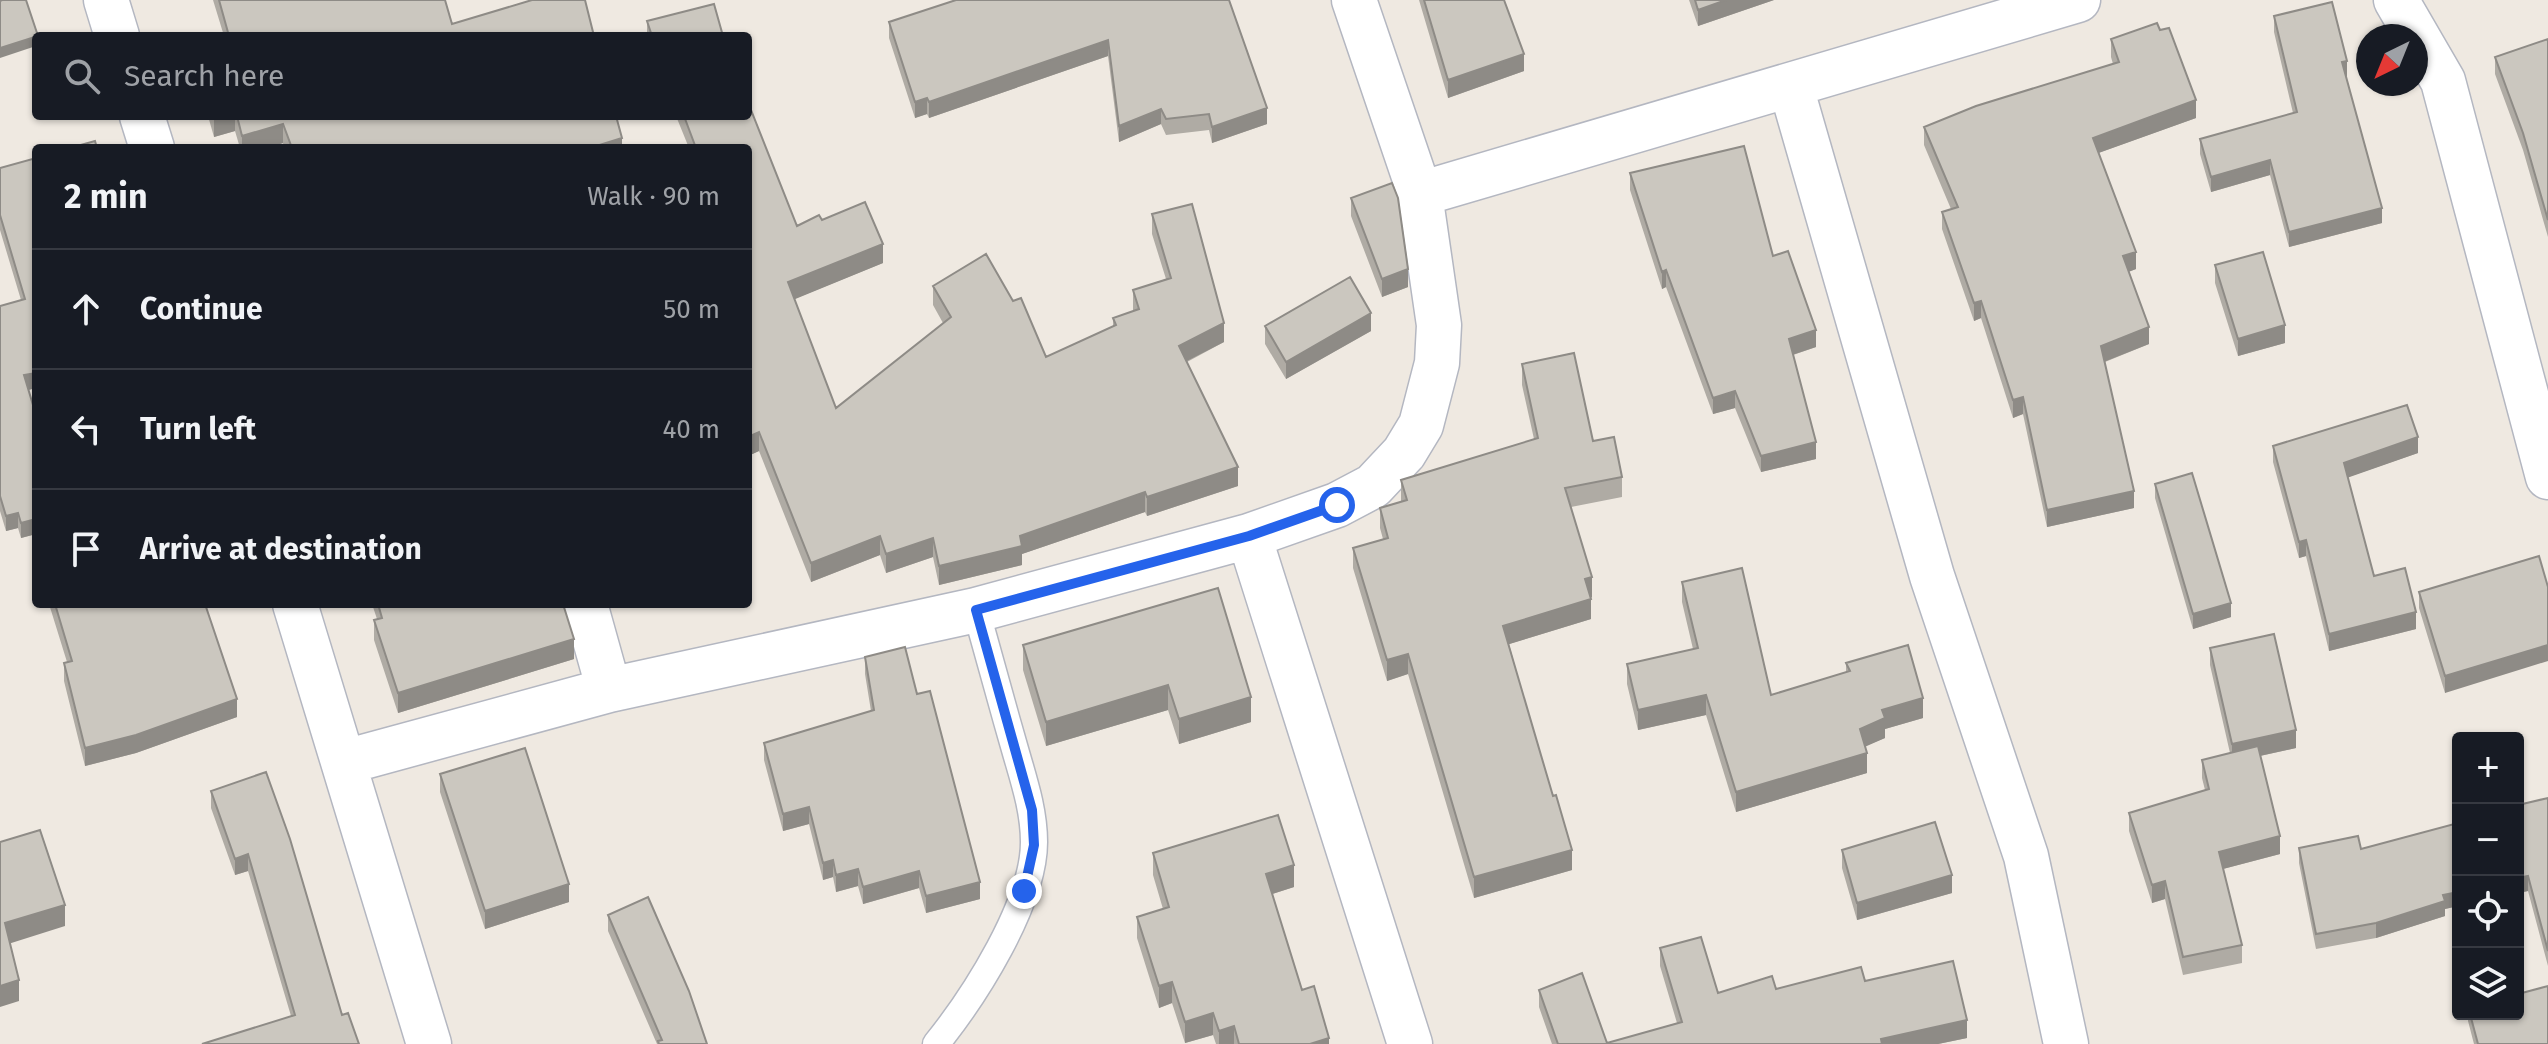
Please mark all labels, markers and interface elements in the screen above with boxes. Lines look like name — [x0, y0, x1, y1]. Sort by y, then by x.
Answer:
north arrow — [2356, 24, 2428, 96]
search box — [32, 32, 752, 120]
icon: search — [60, 54, 104, 98]
text: Search here — [124, 58, 284, 94]
text: 2 min — [64, 176, 148, 217]
text: Walk · 90 m — [587, 181, 720, 212]
icon: ahead — [64, 287, 108, 331]
text: Continue — [140, 291, 263, 327]
text: 50 m — [663, 294, 720, 325]
icon: left — [64, 407, 108, 451]
text: Turn left — [140, 411, 256, 447]
text: 40 m — [662, 414, 720, 445]
route start — [1319, 487, 1355, 523]
icon: arrive — [64, 527, 108, 571]
text: Arrive at destination — [140, 531, 422, 567]
map controls — [2452, 732, 2524, 1020]
button: + — [2452, 732, 2524, 804]
button: − — [2452, 804, 2524, 876]
route end — [1006, 873, 1042, 909]
button: locate — [2452, 876, 2524, 948]
button: layers — [2452, 948, 2524, 1020]

